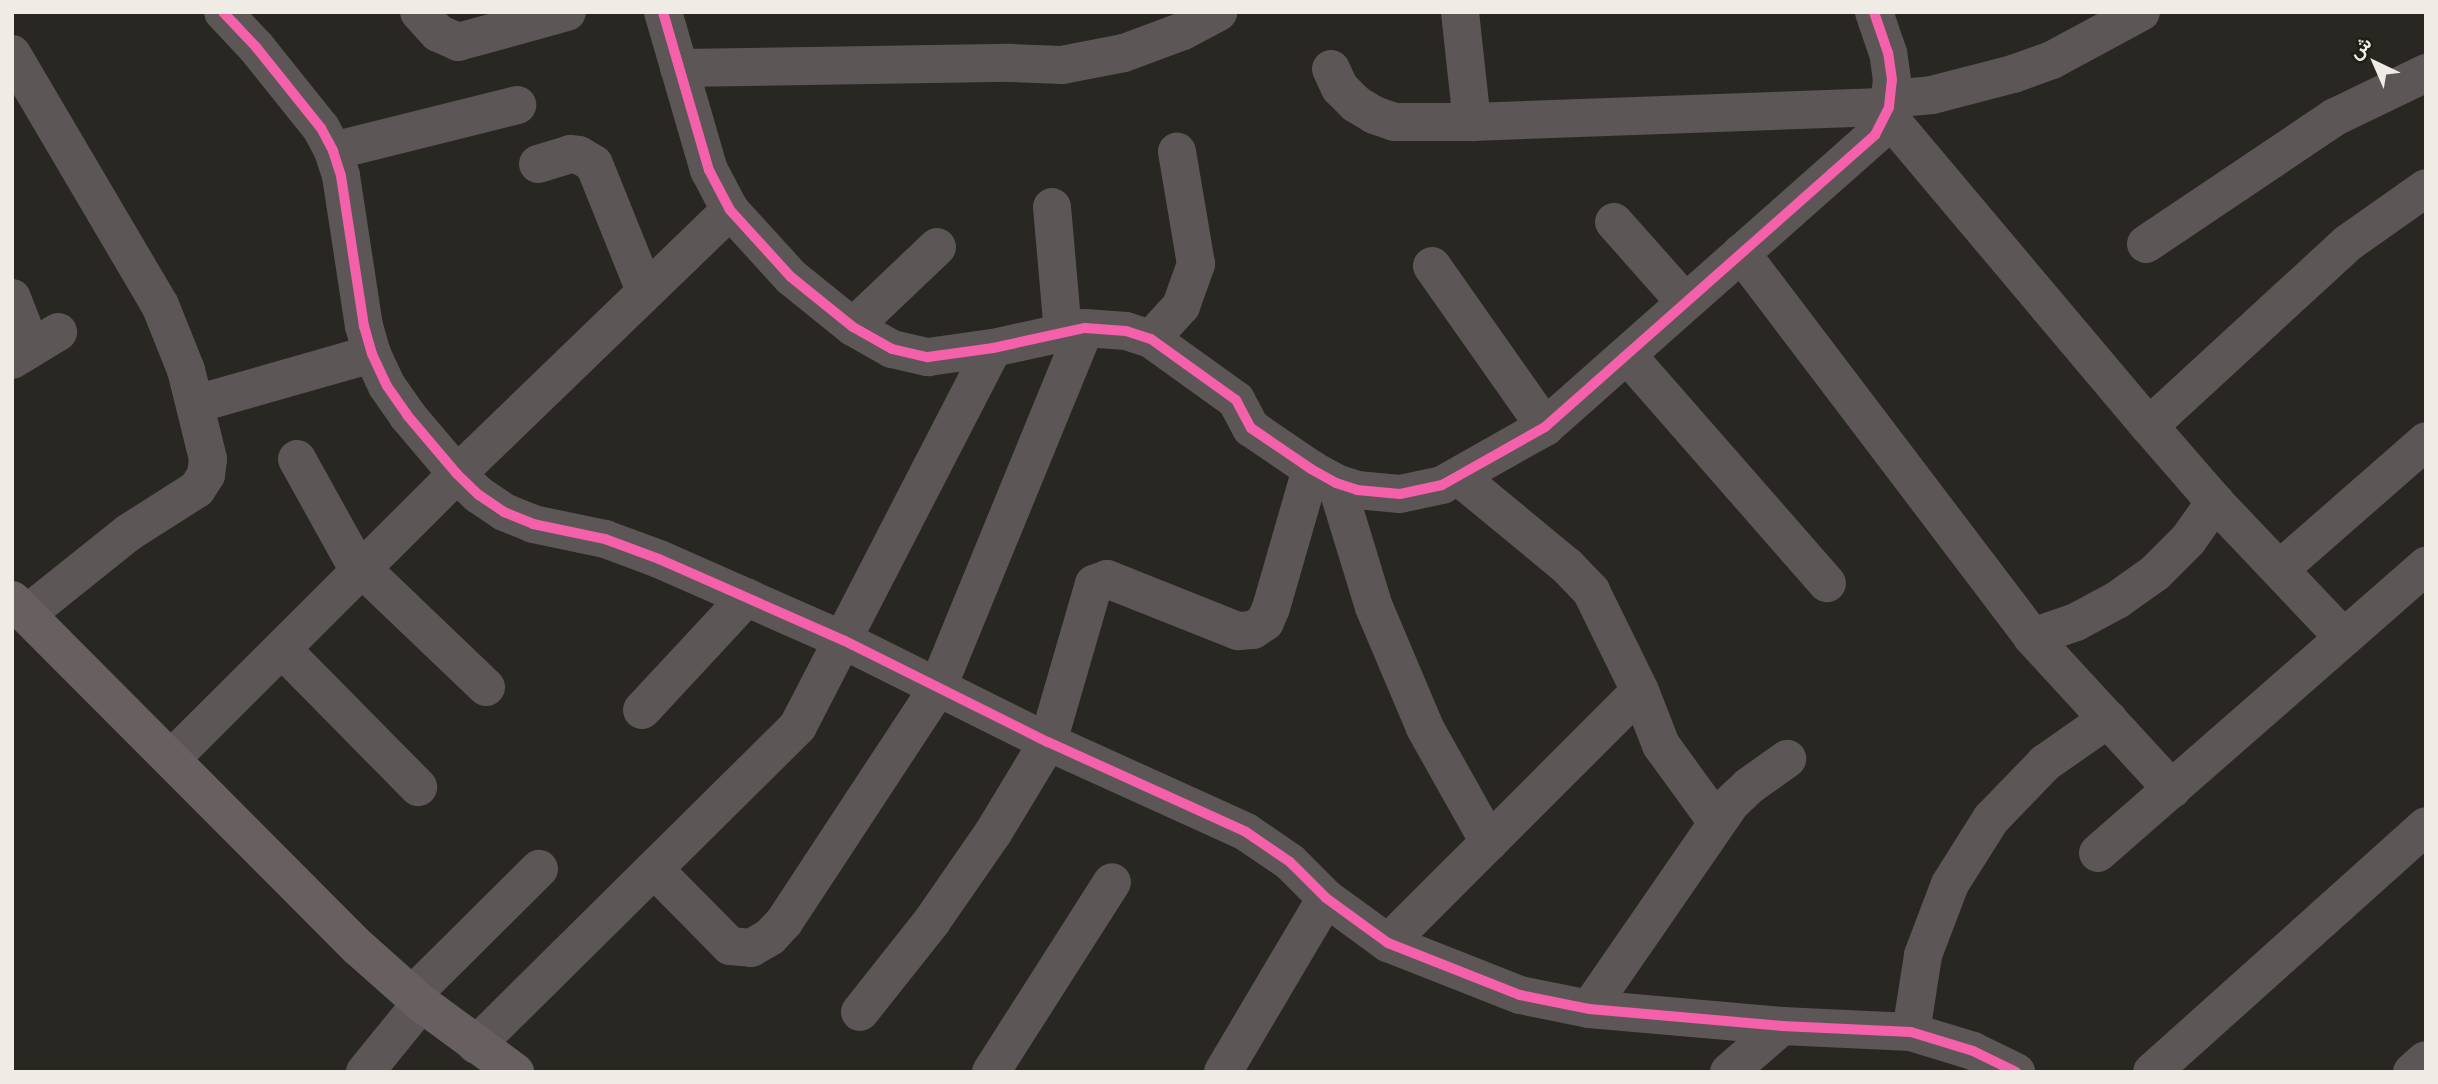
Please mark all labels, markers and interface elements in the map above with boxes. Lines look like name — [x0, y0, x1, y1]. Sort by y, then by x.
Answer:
north arrow — [2340, 28, 2410, 98]
text: ش — [2344, 31, 2376, 64]

